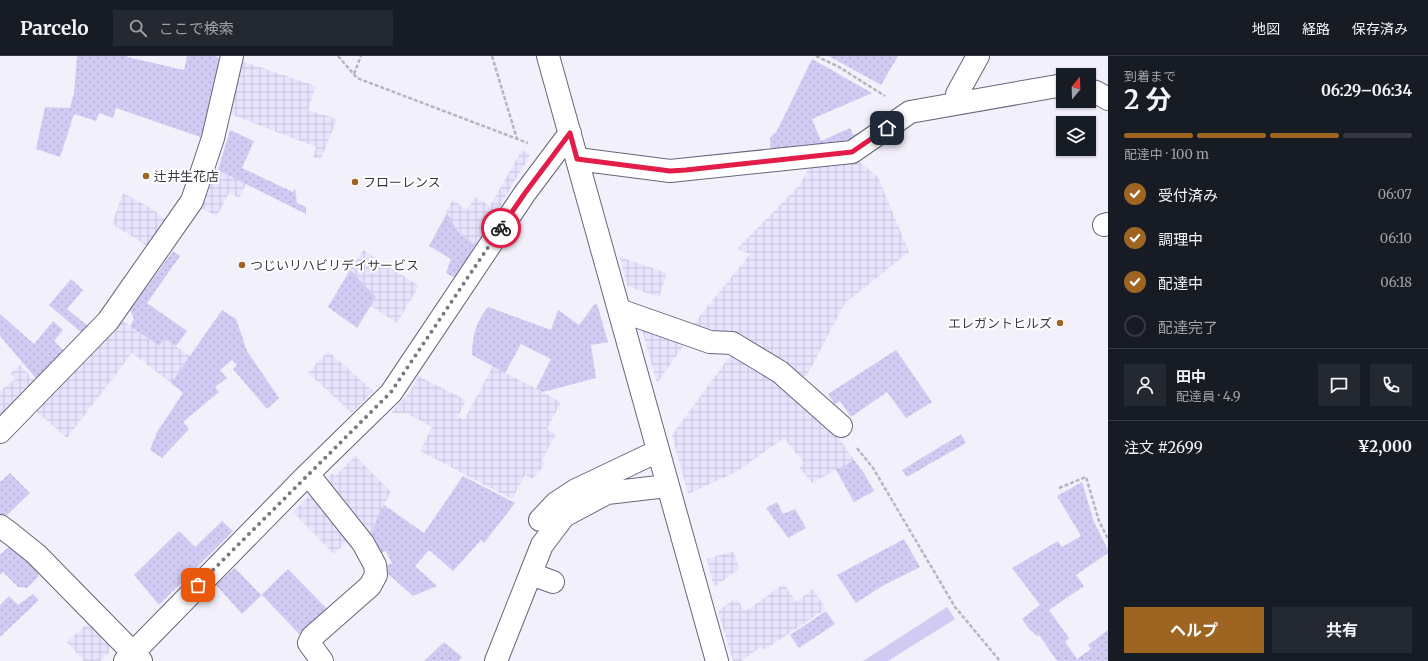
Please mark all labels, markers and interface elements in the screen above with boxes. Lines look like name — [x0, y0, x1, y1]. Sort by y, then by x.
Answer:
search box — [113, 10, 393, 46]
text: Parcelo — [20, 16, 89, 40]
icon: search — [127, 17, 149, 39]
text: ここで検索 — [159, 19, 234, 38]
text: 地図 — [1252, 20, 1280, 38]
text: 経路 — [1302, 20, 1330, 38]
text: 保存済み — [1352, 20, 1408, 38]
north arrow — [1056, 68, 1096, 108]
map controls — [1056, 68, 1096, 156]
text: 到着まで — [1124, 68, 1176, 85]
text: 06:29–06:34 — [1321, 81, 1412, 100]
text: 2 分 — [1124, 83, 1171, 116]
pin — [870, 111, 904, 145]
button: layers — [1056, 116, 1096, 156]
icon: home — [876, 117, 898, 139]
text: 配達中 · 100 m — [1124, 146, 1209, 163]
place label: 辻井生花店 — [154, 168, 219, 185]
marker: 辻井生花店 — [141, 171, 151, 181]
place label: フローレンス — [363, 174, 441, 191]
marker: フローレンス — [350, 177, 360, 187]
icon: check — [1124, 183, 1146, 205]
text: 受付済み — [1158, 186, 1218, 205]
text: 06:07 — [1378, 186, 1412, 203]
courier — [481, 208, 521, 248]
icon: bike — [490, 217, 512, 239]
icon: check — [1124, 227, 1146, 249]
text: 調理中 — [1158, 230, 1203, 249]
text: 06:10 — [1380, 230, 1412, 247]
place label: つじいリハビリデイサービス — [250, 257, 419, 274]
marker: つじいリハビリデイサービス — [237, 260, 247, 270]
icon: check — [1124, 271, 1146, 293]
text: 配達中 — [1158, 274, 1203, 293]
text: 06:18 — [1380, 274, 1412, 291]
place label: エレガントヒルズ — [948, 315, 1052, 332]
marker: エレガントヒルズ — [1055, 318, 1065, 328]
text: 配達完了 — [1158, 318, 1218, 337]
button: person — [1124, 364, 1166, 406]
button: chat — [1318, 364, 1360, 406]
button: phone — [1370, 364, 1412, 406]
text: 田中 — [1176, 367, 1206, 386]
text: 配達員 · 4.9 — [1176, 388, 1241, 405]
text: ¥2,000 — [1358, 437, 1412, 456]
text: 注文 #2699 — [1124, 438, 1203, 457]
pin — [181, 568, 215, 602]
icon: bag — [187, 574, 209, 596]
button: ヘルプ — [1124, 607, 1264, 653]
button: 共有 — [1272, 607, 1412, 653]

